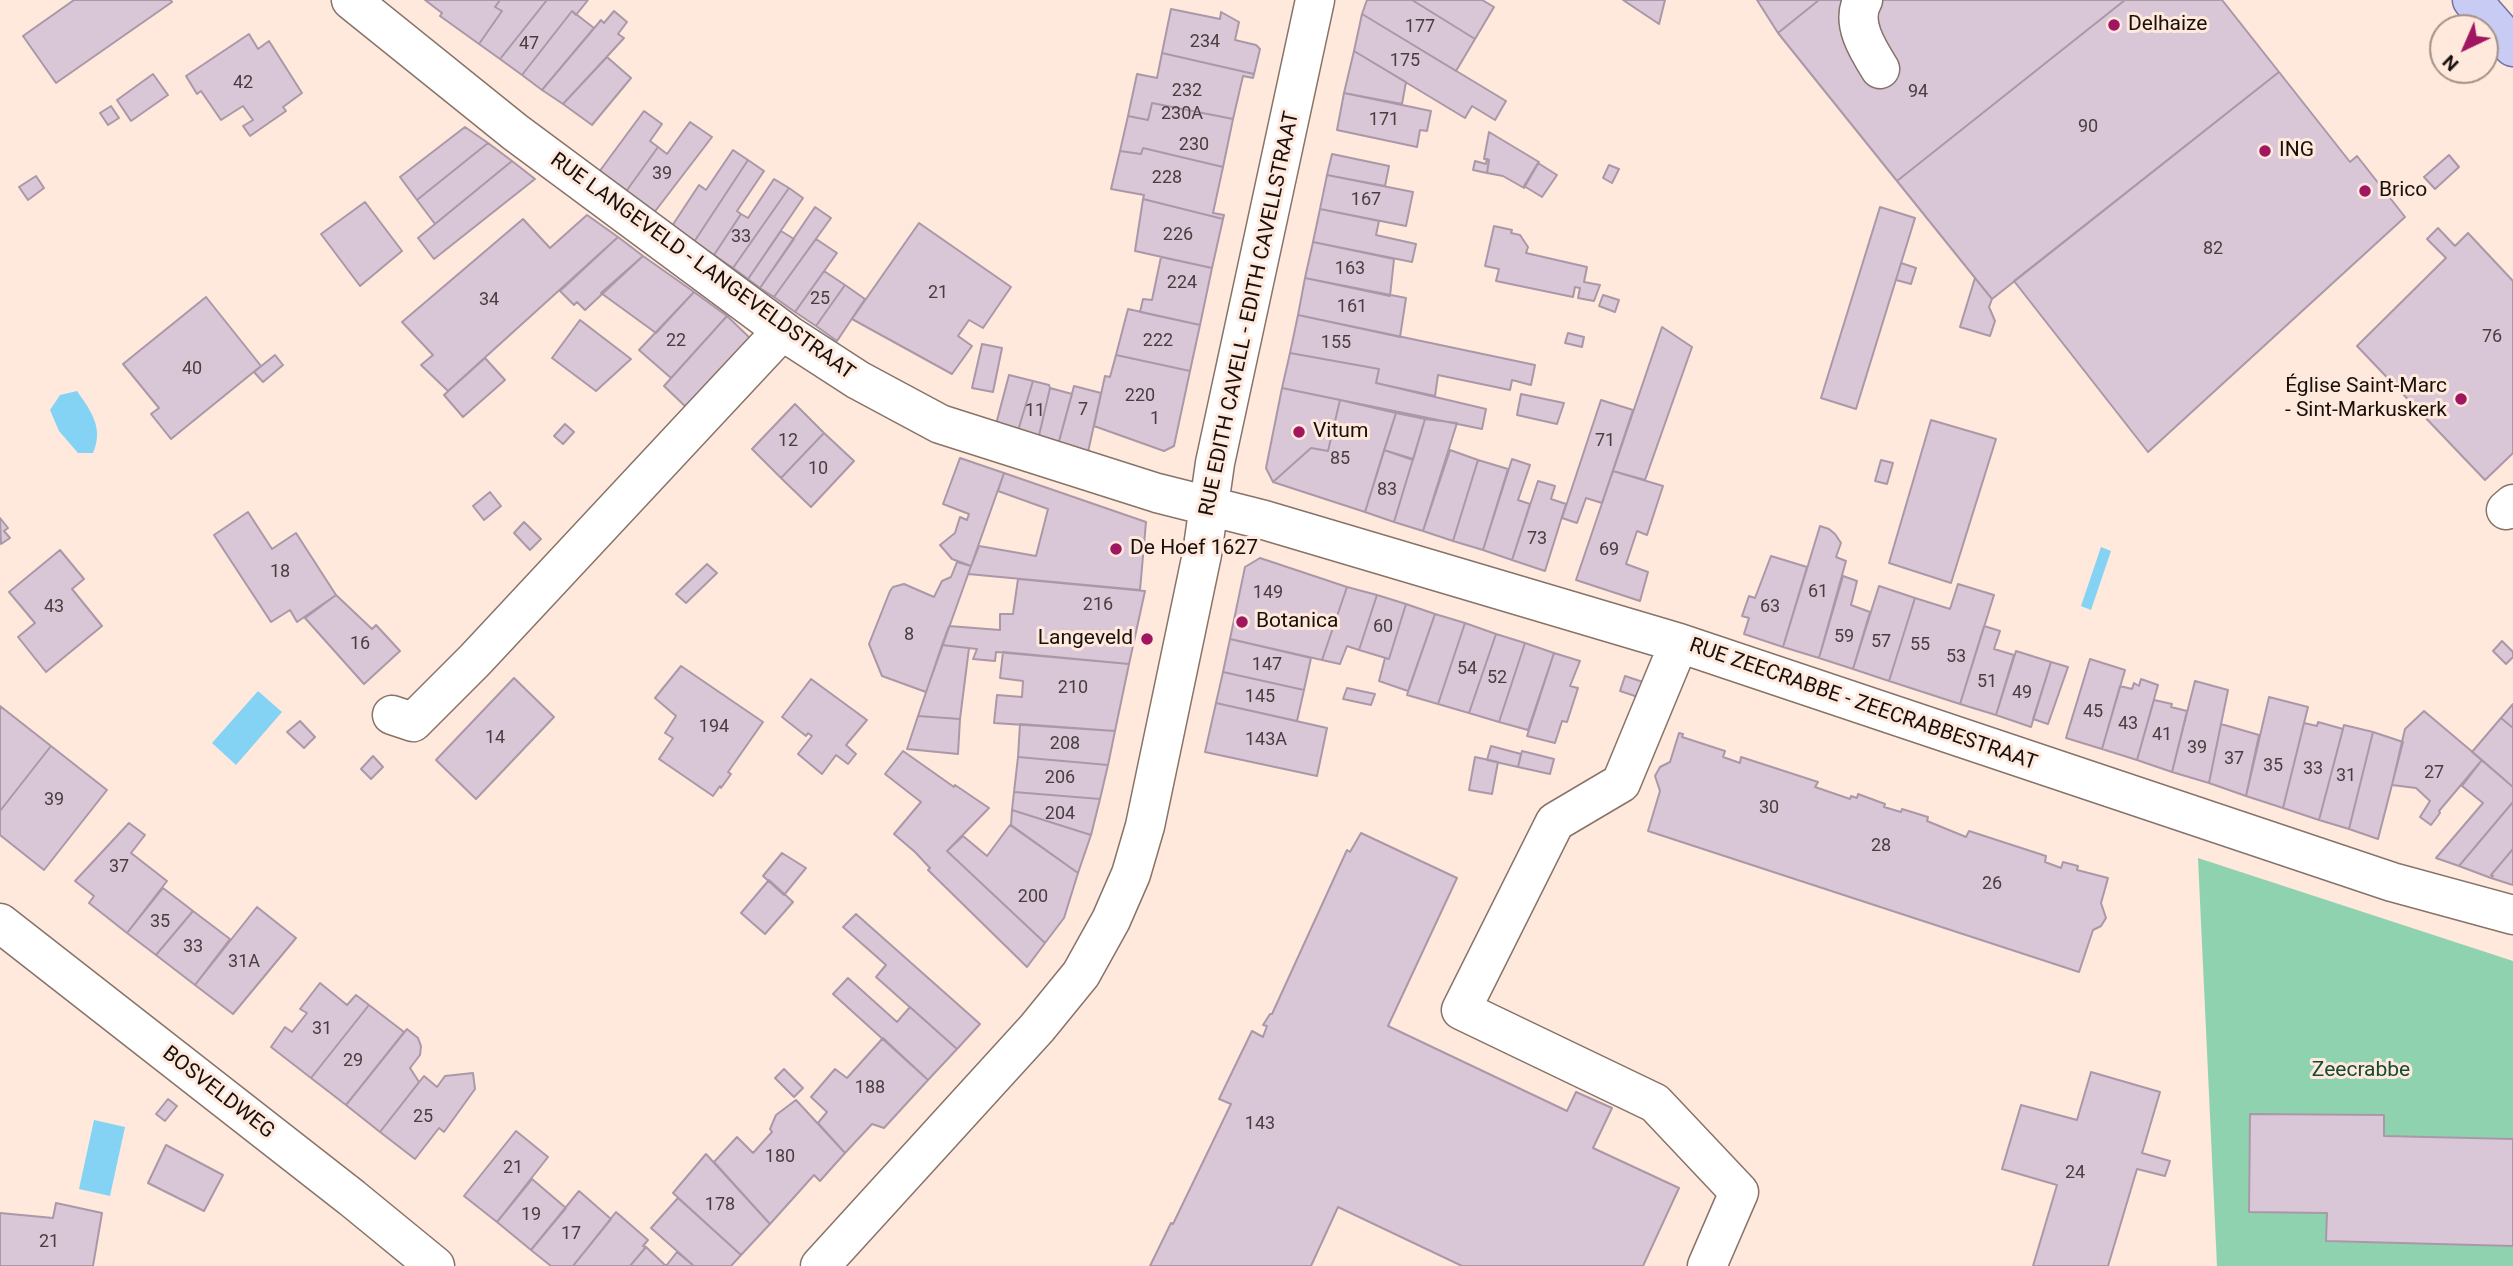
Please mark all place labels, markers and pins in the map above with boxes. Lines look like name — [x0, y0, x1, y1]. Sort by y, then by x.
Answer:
place label: Delhaize — [2128, 12, 2208, 38]
marker: Delhaize — [2106, 17, 2122, 33]
place label: ING — [2279, 138, 2314, 164]
marker: ING — [2257, 143, 2273, 159]
place label: Brico — [2379, 178, 2427, 204]
marker: Brico — [2357, 183, 2373, 199]
place label: Église Saint-Marc - Sint-Markuskerk — [2285, 374, 2447, 424]
marker: Église Saint-Marc - Sint-Markuskerk — [2453, 391, 2469, 407]
place label: Vitum — [1313, 419, 1368, 445]
marker: Vitum — [1291, 424, 1307, 440]
place label: De Hoef 1627 — [1130, 536, 1258, 562]
marker: De Hoef 1627 — [1108, 541, 1124, 557]
place label: Botanica — [1256, 609, 1338, 635]
marker: Botanica — [1234, 614, 1250, 630]
place label: Langeveld — [1038, 626, 1133, 652]
marker: Langeveld — [1139, 631, 1155, 647]

